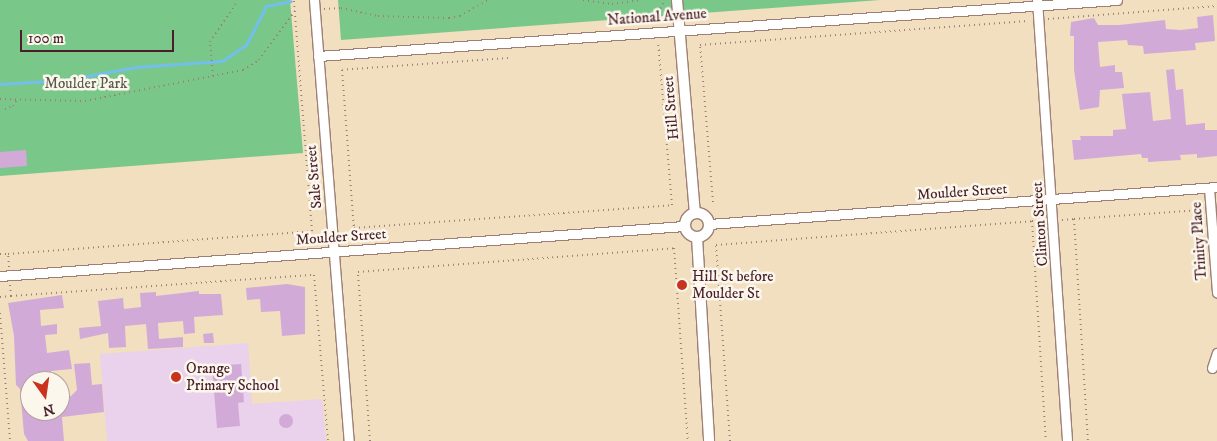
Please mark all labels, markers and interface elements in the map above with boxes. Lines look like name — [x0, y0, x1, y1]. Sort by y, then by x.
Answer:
street label: National Avenue — [607, 5, 707, 29]
scale bar — [22, 20, 176, 52]
text: 100 m — [28, 29, 64, 48]
park label: Moulder Park — [44, 75, 128, 93]
street label: Hill Street — [659, 75, 683, 141]
street label: Sale Street — [302, 145, 326, 209]
street label: Moulder Street — [916, 180, 1008, 204]
street label: Clinton Street — [1028, 181, 1052, 267]
street label: Trinity Place — [1187, 201, 1211, 281]
street label: Moulder Street — [295, 225, 387, 249]
place label: Hill St before Moulder St — [692, 267, 774, 302]
marker: Hill St before Moulder St — [676, 279, 688, 291]
place label: Orange Primary School — [186, 359, 279, 394]
north arrow — [20, 371, 70, 421]
marker: Orange Primary School — [170, 371, 182, 383]
text: N — [41, 399, 56, 420]

